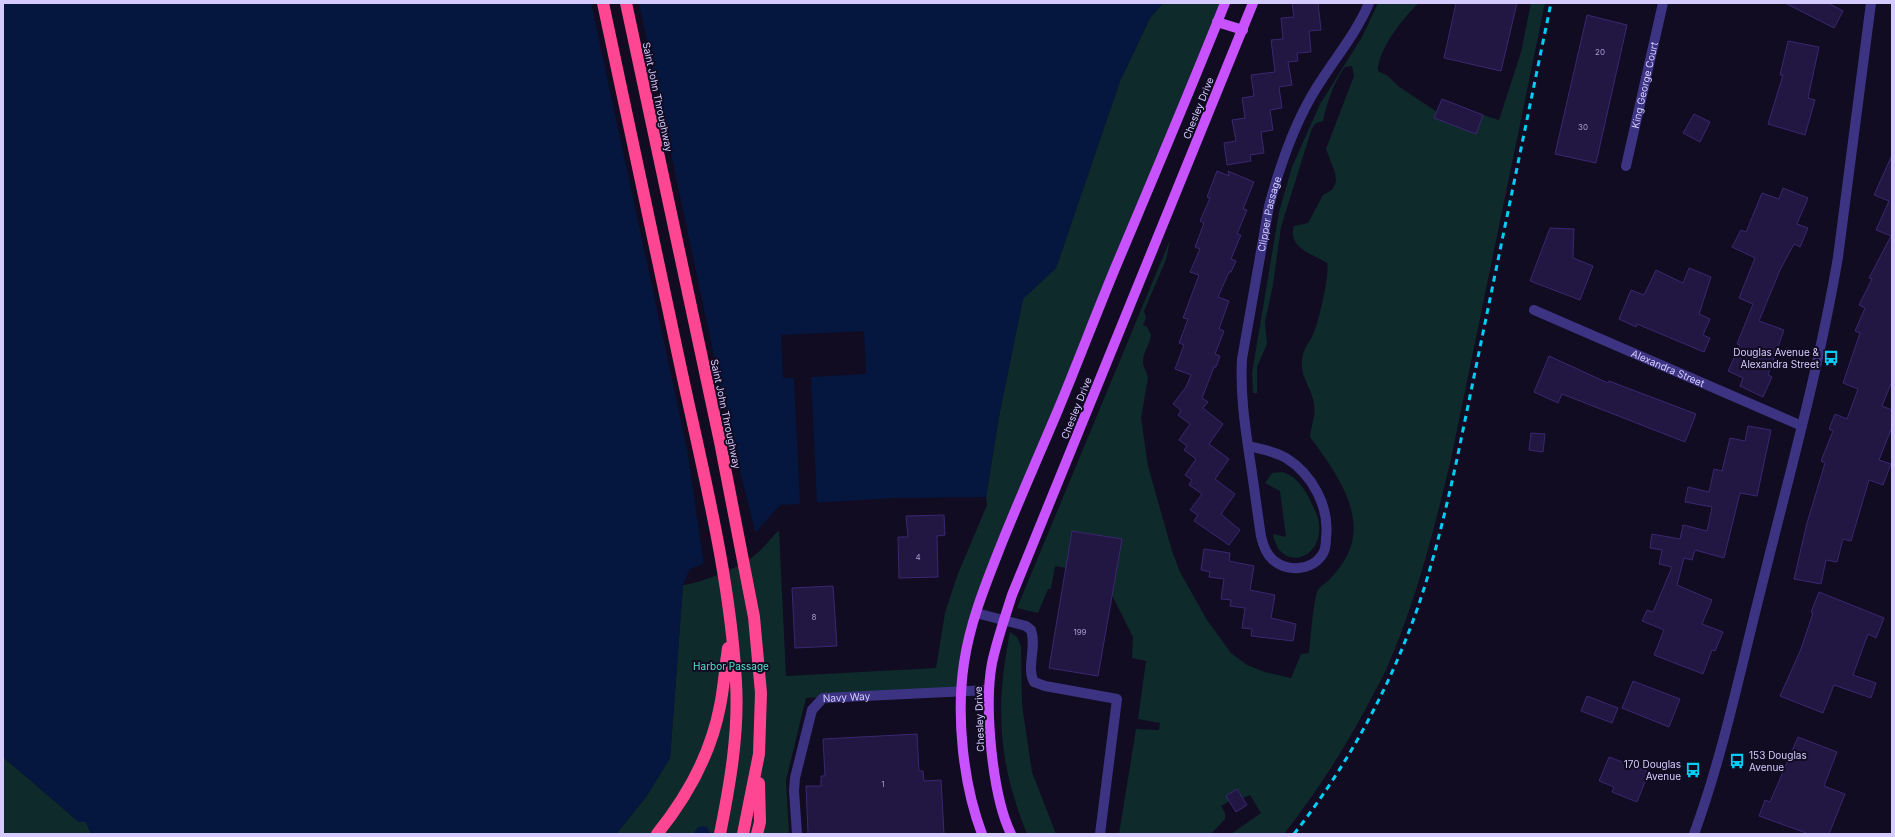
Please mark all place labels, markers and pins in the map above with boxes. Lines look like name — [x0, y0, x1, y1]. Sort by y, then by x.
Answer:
place label: Douglas Avenue & Alexandra Street — [1733, 346, 1820, 370]
bus stop icon: Douglas Avenue & Alexandra Street — [1822, 349, 1840, 367]
place label: 153 Douglas Avenue — [1749, 749, 1807, 773]
bus stop icon: 153 Douglas Avenue — [1728, 752, 1746, 770]
place label: 170 Douglas Avenue — [1624, 758, 1681, 782]
bus stop icon: 170 Douglas Avenue — [1684, 761, 1702, 779]

